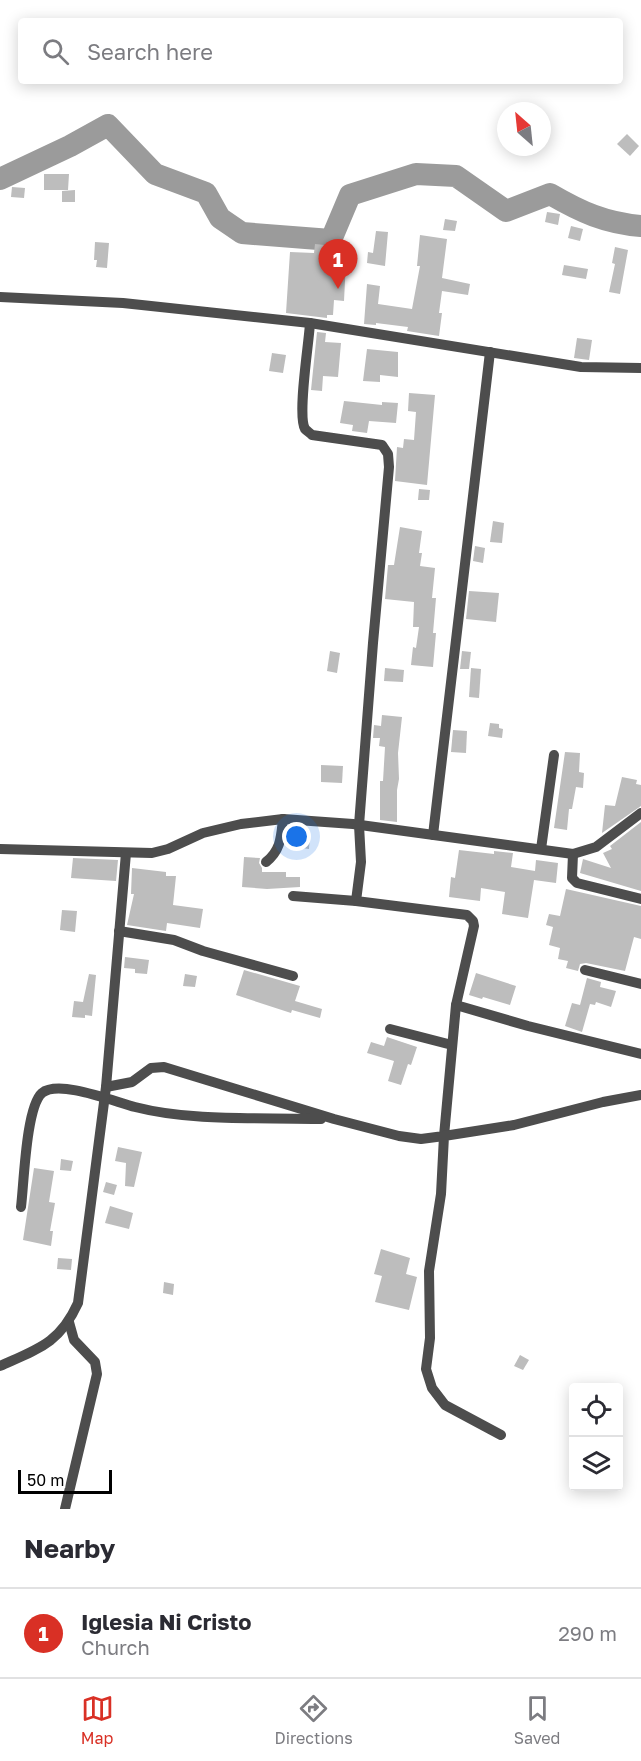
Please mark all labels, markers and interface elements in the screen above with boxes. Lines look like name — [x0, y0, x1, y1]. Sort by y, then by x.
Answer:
search box — [18, 18, 623, 84]
icon: search — [39, 35, 72, 68]
text: Search here — [87, 38, 213, 65]
north arrow — [497, 102, 551, 156]
pin: 1 — [318, 240, 358, 289]
your location — [282, 822, 311, 851]
map controls — [569, 1383, 623, 1491]
button: locate — [569, 1383, 623, 1437]
button: layers — [569, 1437, 623, 1491]
scale bar — [18, 1467, 112, 1494]
text: 50 m — [27, 1470, 64, 1490]
text: Nearby — [24, 1533, 115, 1564]
text: Iglesia Ni Cristo — [81, 1608, 252, 1635]
text: 1 — [38, 1621, 49, 1645]
text: 290 m — [558, 1621, 617, 1645]
text: Church — [81, 1635, 150, 1659]
tab: Map — [81, 1692, 114, 1748]
tab: Directions — [275, 1692, 353, 1748]
tab: Saved — [514, 1692, 560, 1748]

